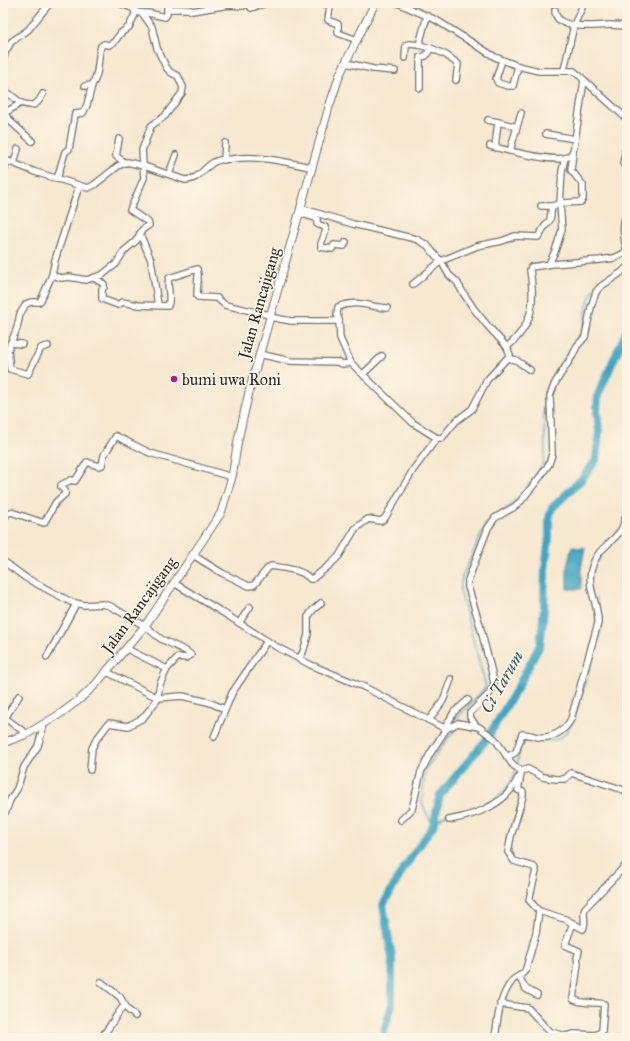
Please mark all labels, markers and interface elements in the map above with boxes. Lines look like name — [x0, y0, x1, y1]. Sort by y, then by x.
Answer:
street label: Jalan Rancajigang — [233, 245, 285, 363]
place label: bumi uwa Roni — [182, 370, 282, 389]
marker: bumi uwa Roni — [169, 374, 179, 384]
street label: Jalan Rancajigang — [96, 553, 182, 659]
water label: Ci Tarum — [476, 647, 528, 717]

